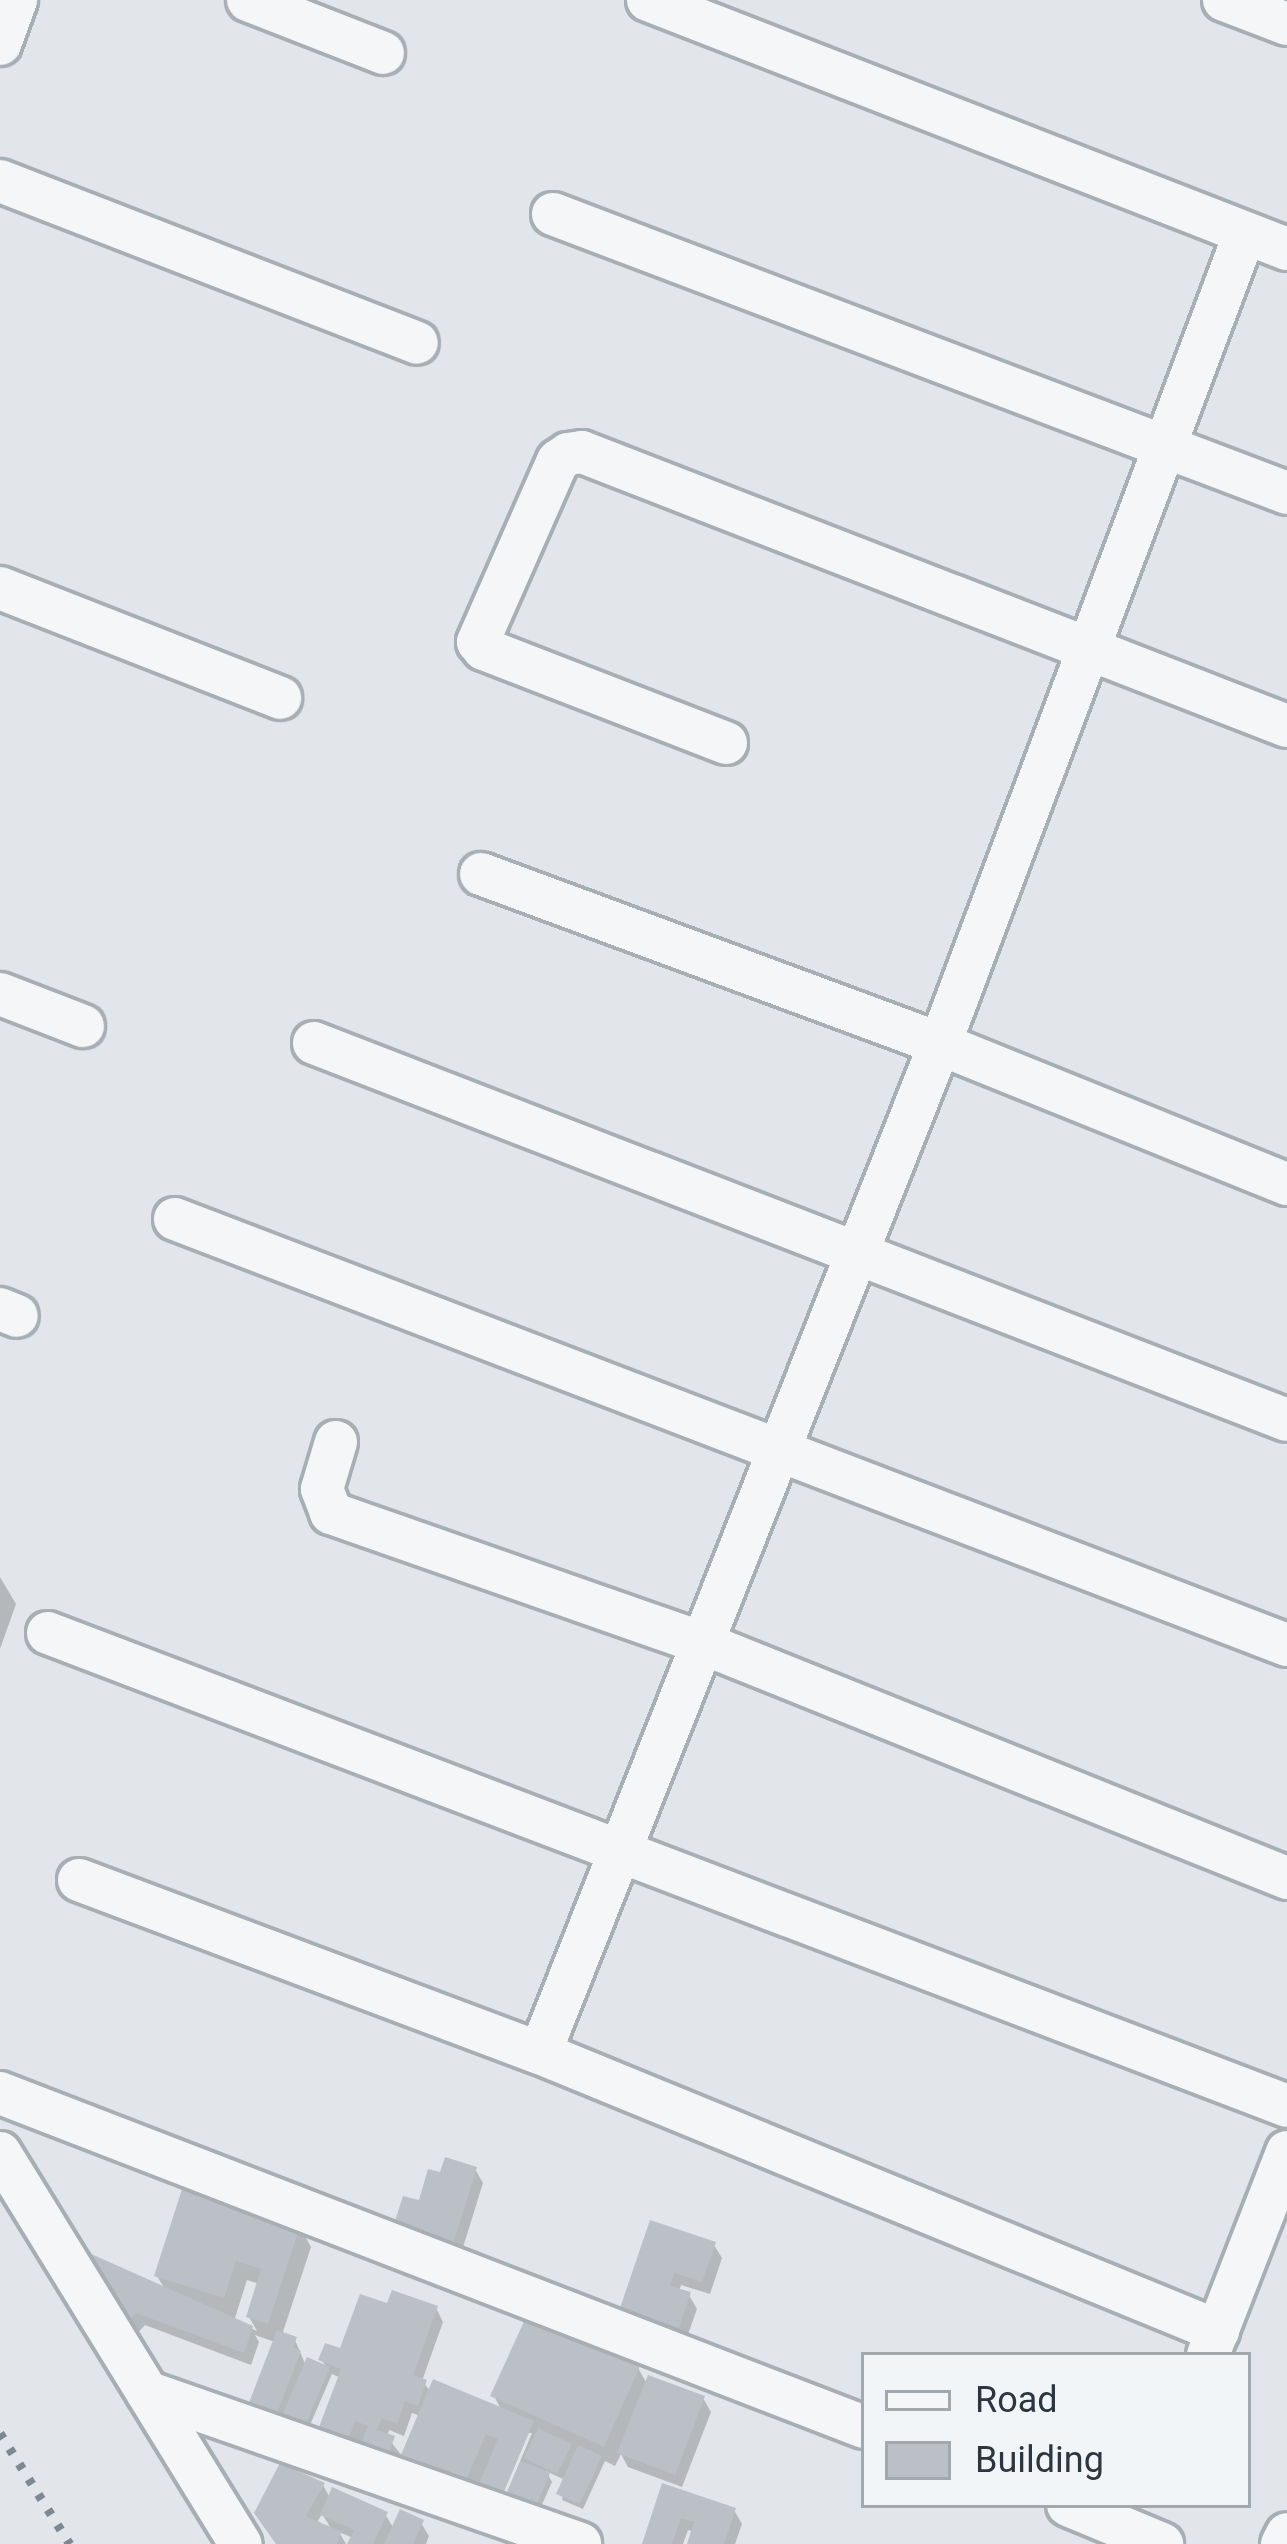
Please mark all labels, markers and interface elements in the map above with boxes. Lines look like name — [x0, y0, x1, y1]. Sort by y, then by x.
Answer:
legend — [861, 2352, 1251, 2508]
text: Road — [975, 2379, 1058, 2421]
text: Building — [975, 2439, 1104, 2481]

